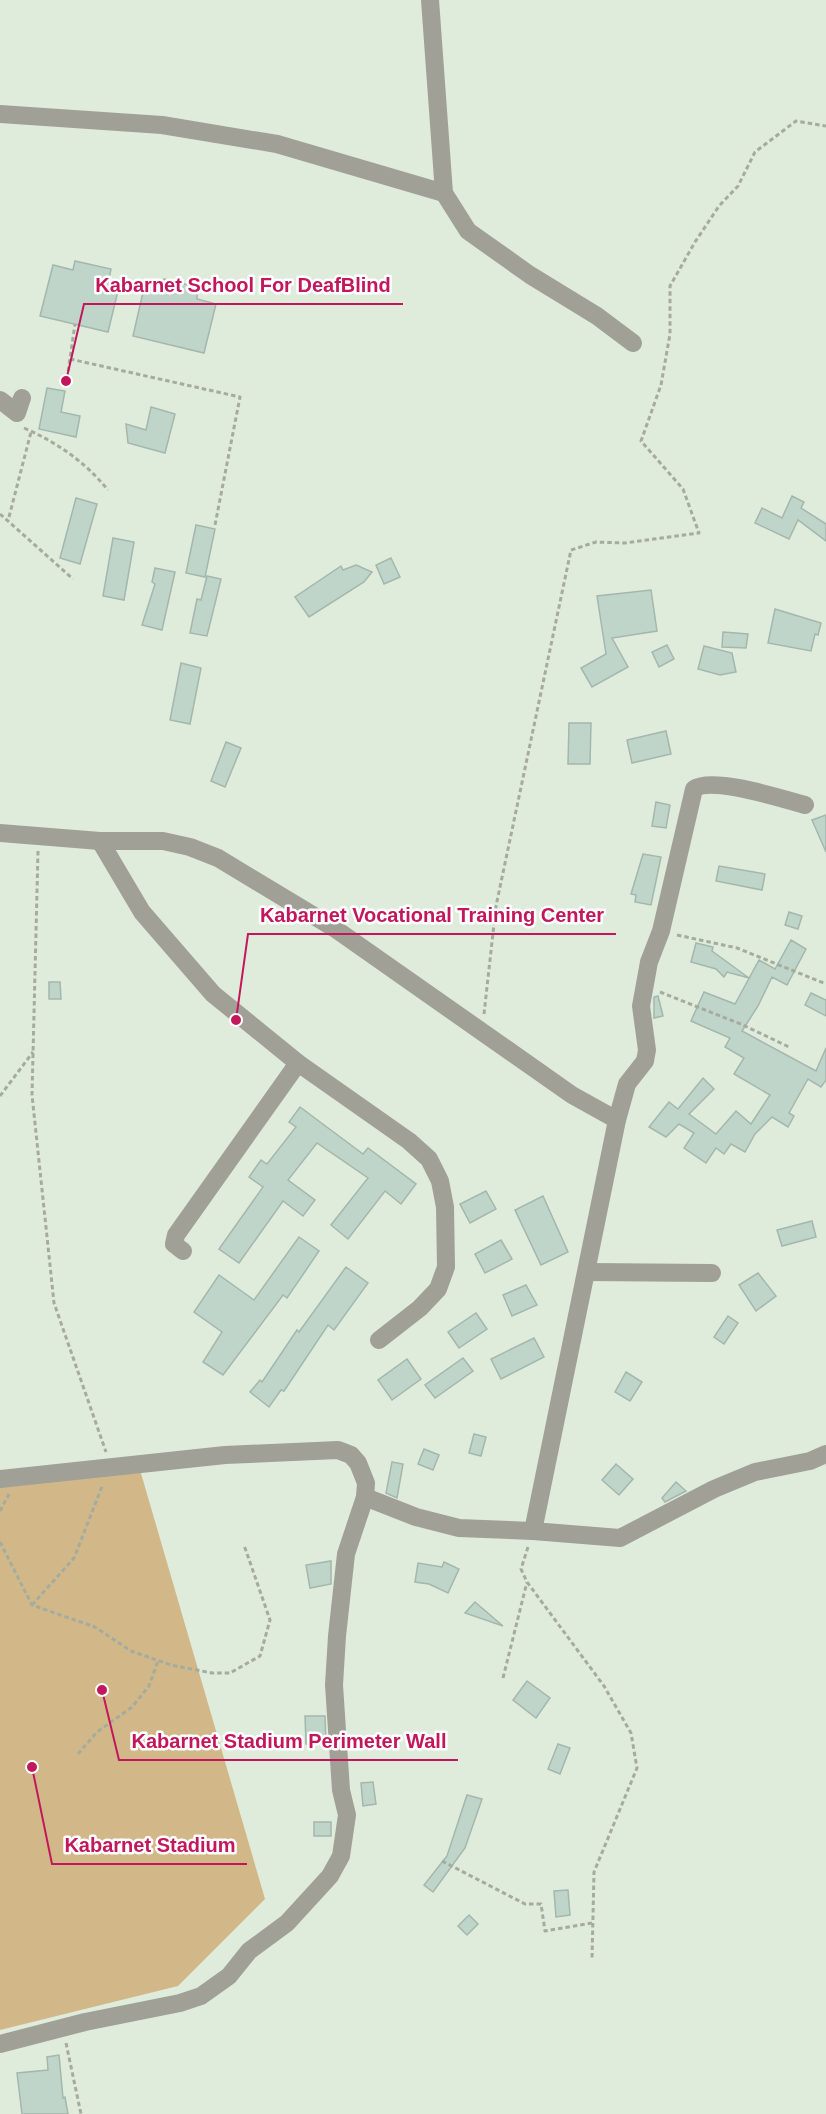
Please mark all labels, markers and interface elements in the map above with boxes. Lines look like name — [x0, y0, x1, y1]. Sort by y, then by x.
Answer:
callout: Kabarnet School For DeafBlind — [84, 266, 403, 304]
text: Kabarnet School For DeafBlind — [95, 274, 391, 296]
callout: Kabarnet Vocational Training Center — [248, 896, 616, 934]
text: Kabarnet Vocational Training Center — [260, 904, 604, 926]
callout: Kabarnet Stadium Perimeter Wall — [119, 1722, 458, 1760]
text: Kabarnet Stadium Perimeter Wall — [132, 1730, 446, 1752]
callout: Kabarnet Stadium — [52, 1826, 247, 1864]
text: Kabarnet Stadium — [64, 1834, 236, 1856]

